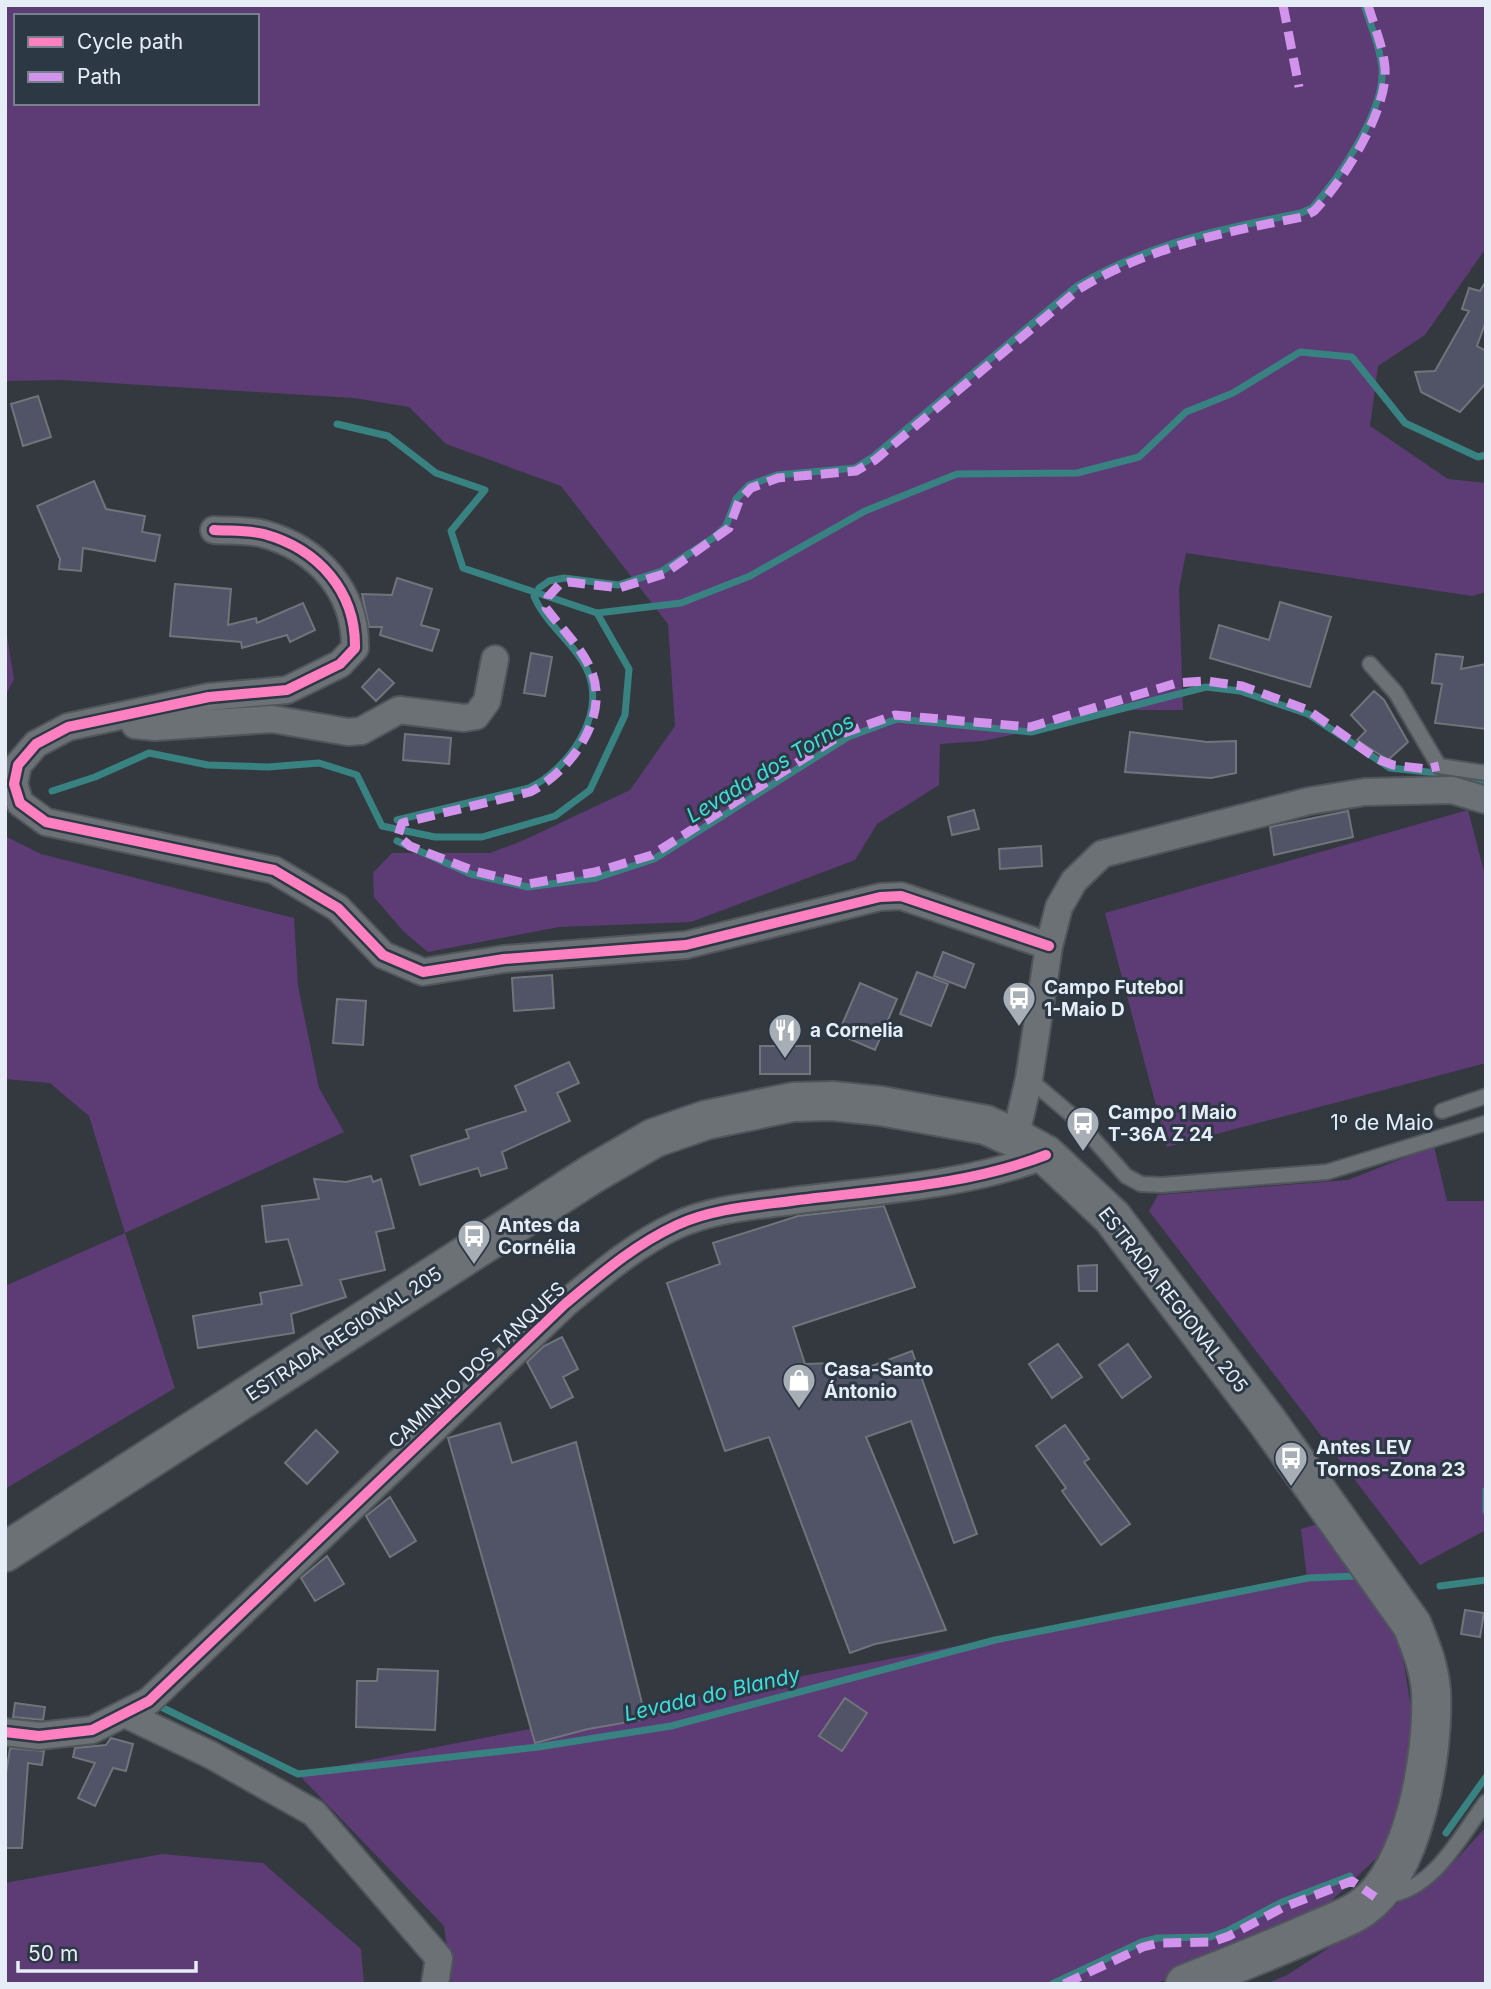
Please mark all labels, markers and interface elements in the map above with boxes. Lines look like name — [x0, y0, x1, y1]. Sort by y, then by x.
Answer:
legend — [14, 14, 259, 105]
text: Cycle path — [77, 29, 183, 54]
text: Path — [77, 64, 122, 89]
water label: Levada dos Tornos — [682, 708, 858, 828]
place label: Campo Futebol 1-Maio D — [1044, 976, 1184, 1021]
bus stop icon: Campo Futebol 1-Maio D — [1000, 979, 1038, 1028]
restaurant icon: a Cornelia — [766, 1011, 804, 1060]
place label: a Cornelia — [810, 1019, 904, 1042]
place label: Campo 1 Maio T-36A Z 24 — [1108, 1101, 1237, 1146]
bus stop icon: Campo 1 Maio T-36A Z 24 — [1064, 1104, 1102, 1153]
district label: 1º de Maio — [1330, 1110, 1434, 1135]
street label: ESTRADA REGIONAL 205 — [1093, 1203, 1253, 1397]
place label: Antes da Cornélia — [498, 1214, 580, 1259]
bus stop icon: Antes da Cornélia — [455, 1217, 493, 1266]
street label: ESTRADA REGIONAL 205 — [242, 1262, 446, 1406]
street label: CAMINHO DOS TANQUES — [384, 1277, 570, 1453]
place label: Casa-Santo Ántonio — [824, 1358, 933, 1403]
shop icon: Casa-Santo Ántonio — [780, 1361, 818, 1410]
place label: Antes LEV Tornos-Zona 23 — [1316, 1436, 1466, 1481]
bus stop icon: Antes LEV Tornos-Zona 23 — [1272, 1439, 1310, 1488]
water label: Levada do Blandy — [622, 1661, 804, 1726]
scale bar — [18, 1930, 196, 1974]
text: 50 m — [28, 1941, 78, 1966]

